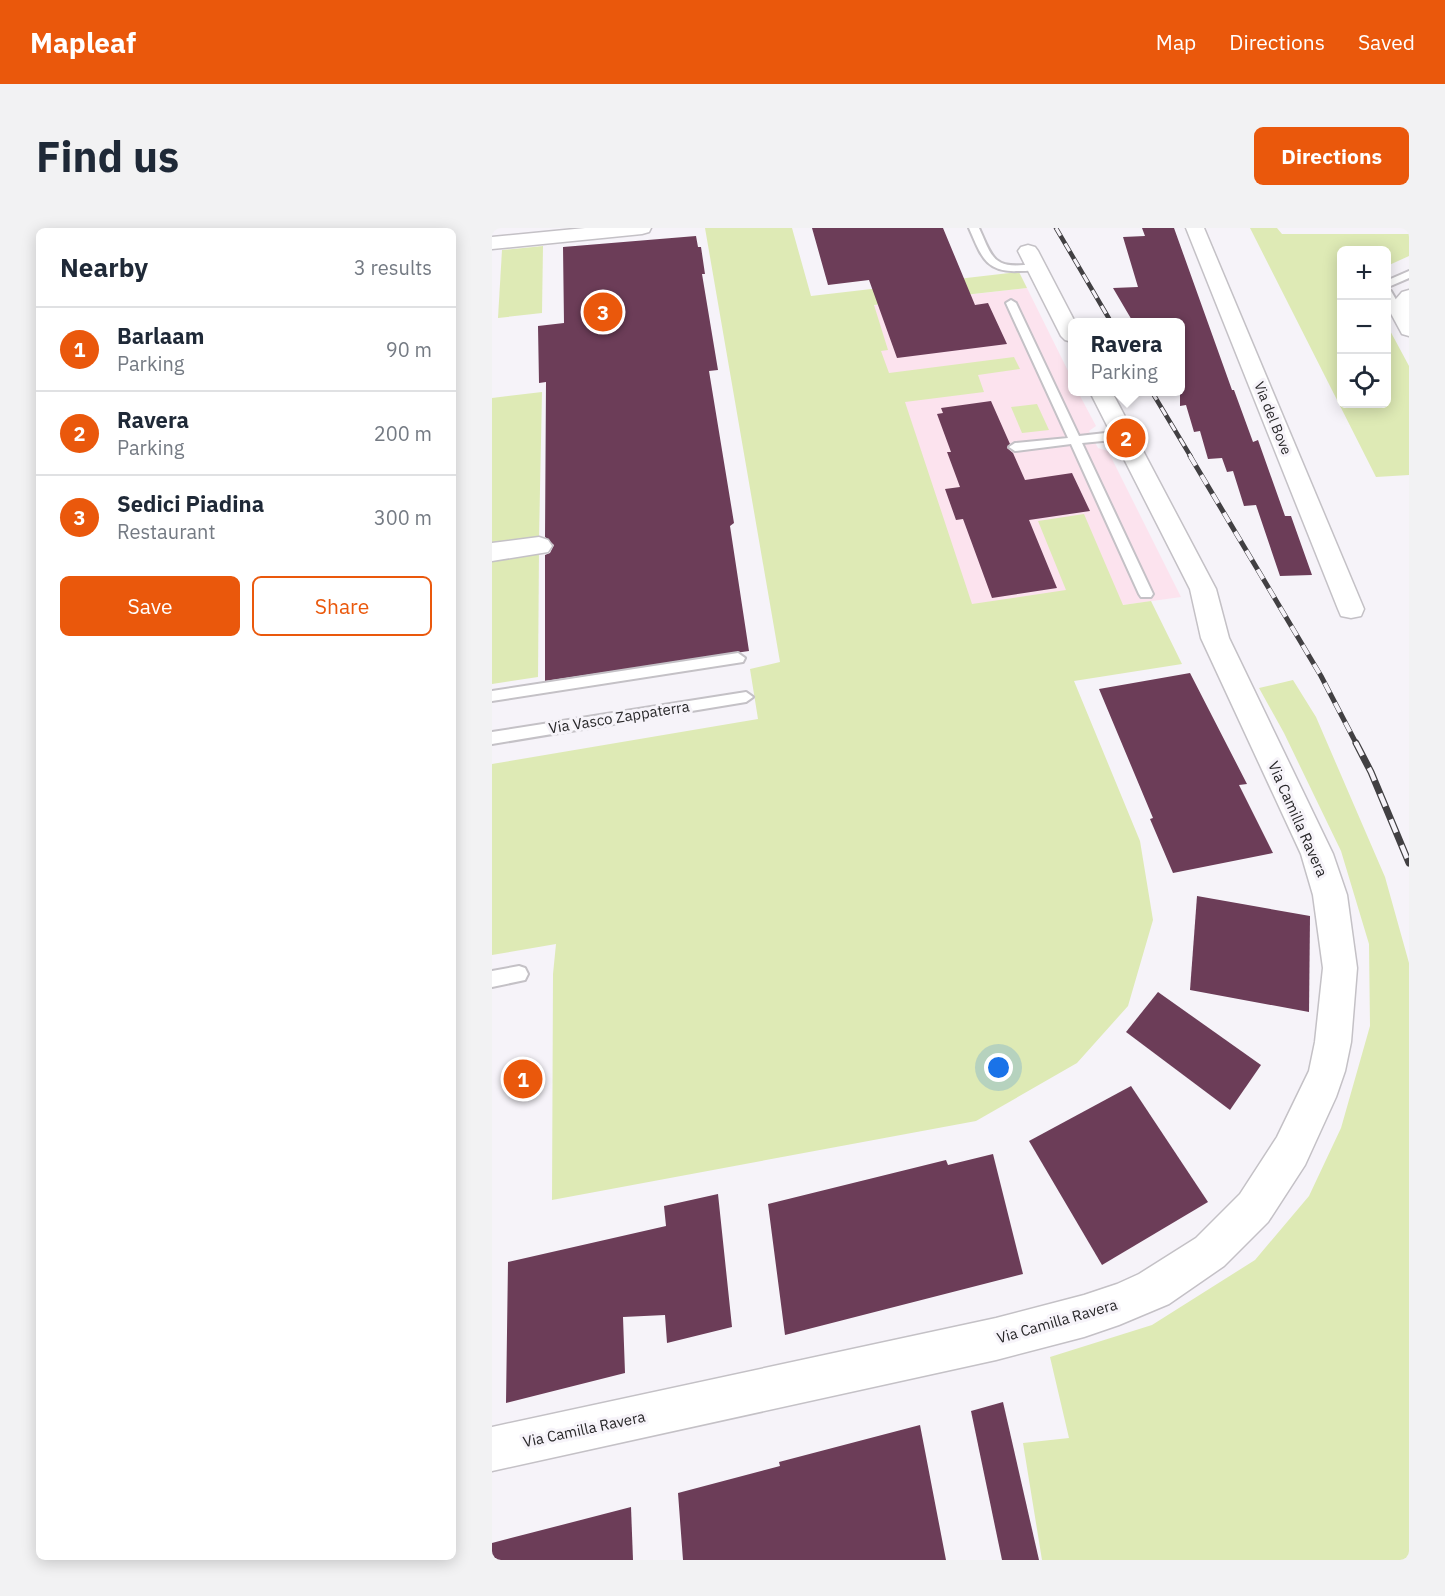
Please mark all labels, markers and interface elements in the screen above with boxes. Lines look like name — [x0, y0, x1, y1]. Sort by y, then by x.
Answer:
text: Mapleaf — [30, 24, 136, 61]
text: Map — [1156, 28, 1196, 56]
text: Directions — [1229, 28, 1325, 56]
text: Saved — [1358, 28, 1415, 56]
button: Directions — [1254, 127, 1409, 185]
text: Find us — [36, 129, 179, 184]
map controls — [1337, 246, 1391, 408]
button: + — [1337, 246, 1391, 300]
text: Nearby — [60, 250, 148, 284]
text: 3 results — [354, 254, 432, 281]
pin: 3 — [584, 290, 622, 334]
button: − — [1337, 300, 1391, 354]
popup — [1068, 318, 1185, 396]
text: Barlaam — [117, 321, 204, 350]
text: Ravera — [1090, 329, 1163, 358]
text: 1 — [74, 336, 86, 363]
text: 90 m — [386, 336, 432, 363]
text: Parking — [117, 350, 184, 377]
button: locate — [1337, 354, 1391, 408]
text: Parking — [1090, 358, 1158, 385]
street label: Via del Bove — [1250, 379, 1296, 457]
text: Ravera — [117, 405, 189, 434]
pin: 2 — [1106, 416, 1146, 460]
text: 2 — [74, 420, 86, 447]
text: 200 m — [374, 420, 432, 447]
text: Parking — [117, 434, 184, 461]
text: Sedici Piadina — [117, 489, 264, 518]
text: 3 — [74, 504, 86, 531]
text: 300 m — [374, 504, 432, 531]
text: Restaurant — [117, 518, 215, 545]
button: Save — [60, 576, 240, 636]
button: Share — [252, 576, 432, 636]
street label: Via Vasco Zappaterra — [547, 696, 691, 738]
street label: Via Camilla Ravera — [1264, 758, 1332, 880]
your location — [984, 1053, 1013, 1082]
pin: 1 — [504, 1056, 543, 1102]
street label: Via Camilla Ravera — [995, 1295, 1119, 1347]
street label: Via Camilla Ravera — [521, 1407, 647, 1451]

